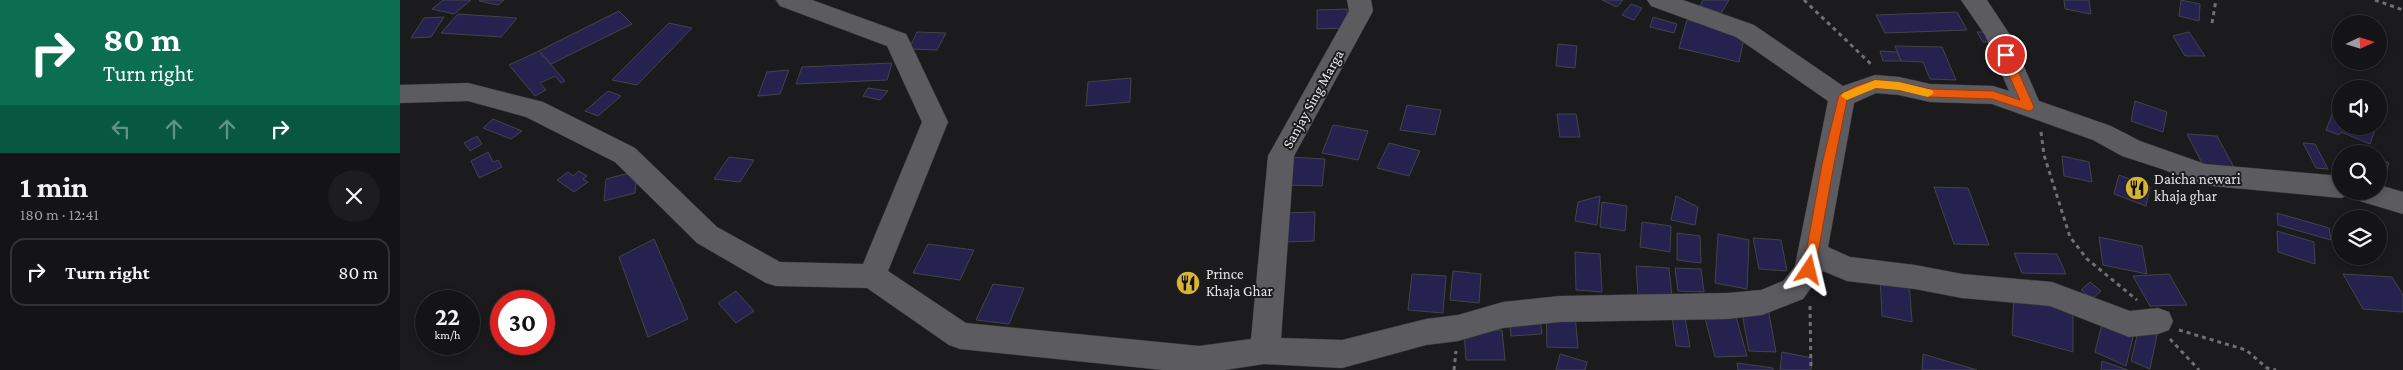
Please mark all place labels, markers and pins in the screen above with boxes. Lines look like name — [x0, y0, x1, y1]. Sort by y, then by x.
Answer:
pin — [1985, 34, 2027, 76]
place label: Daicha newari khaja ghar — [2154, 171, 2241, 205]
restaurant icon: Daicha newari khaja ghar — [2124, 175, 2150, 201]
place label: Prince Khaja Ghar — [1206, 266, 1273, 300]
restaurant icon: Prince Khaja Ghar — [1175, 270, 1201, 296]

